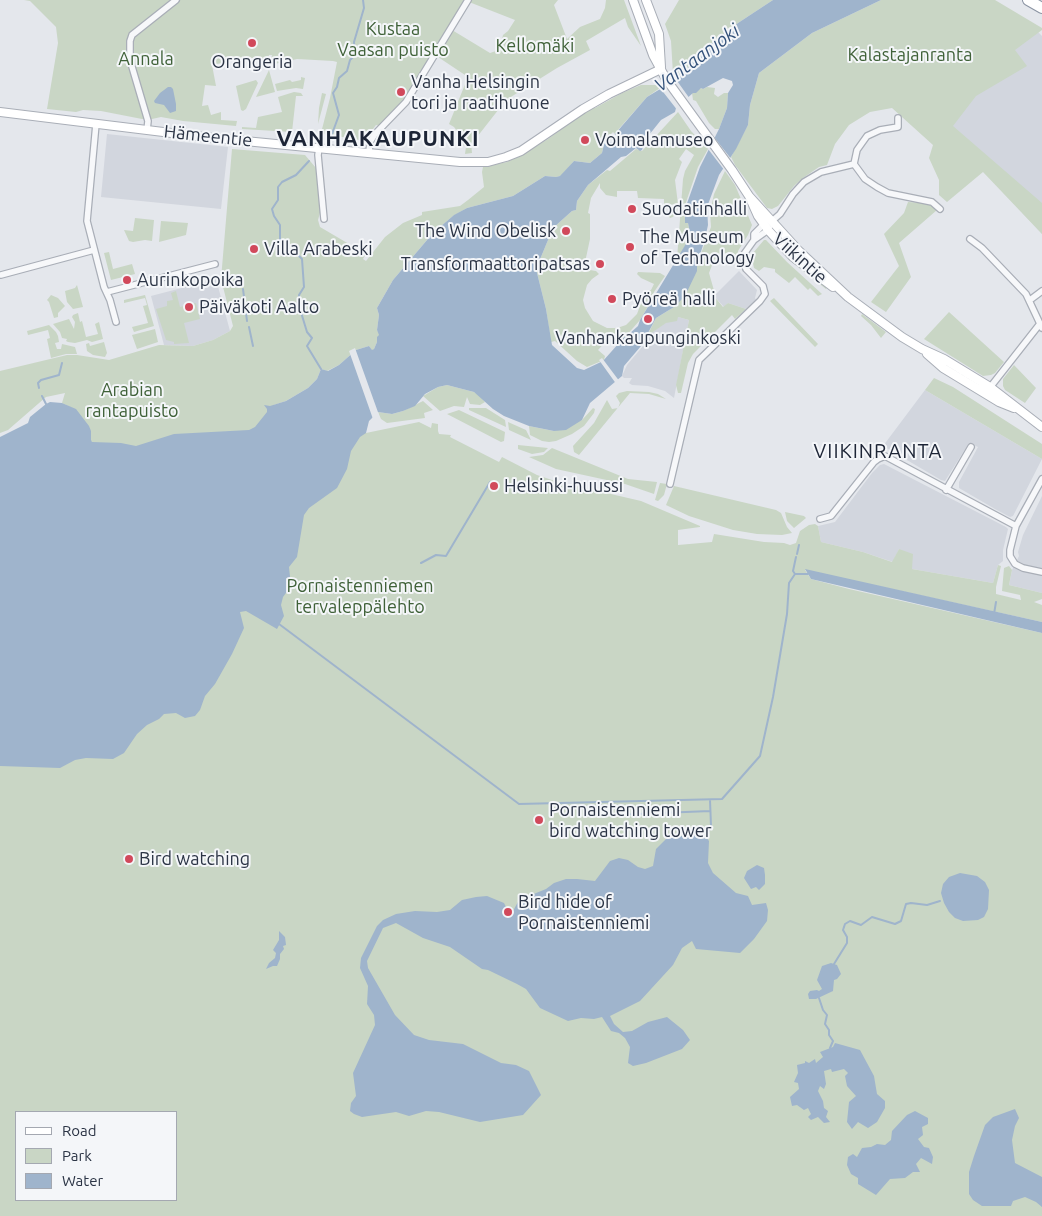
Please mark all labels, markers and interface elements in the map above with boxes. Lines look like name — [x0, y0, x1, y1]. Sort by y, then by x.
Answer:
park label: Kustaa Vaasan puisto — [337, 18, 449, 60]
water label: Vantaanjoki — [650, 19, 744, 97]
park label: Kellomäki — [496, 35, 574, 57]
marker: Orangeria — [246, 37, 258, 49]
park label: Kalastajanranta — [848, 44, 972, 66]
park label: Annala — [118, 48, 174, 70]
place label: Orangeria — [211, 51, 293, 73]
place label: Vanha Helsingin tori ja raatihuone — [411, 71, 550, 114]
marker: Vanha Helsingin tori ja raatihuone — [395, 86, 407, 98]
street label: Hämeentie — [163, 121, 253, 151]
district label: VANHAKAUPUNKI — [275, 126, 481, 152]
place label: Voimalamuseo — [595, 129, 714, 151]
marker: Voimalamuseo — [579, 134, 591, 146]
place label: Suodatinhalli — [642, 198, 747, 220]
marker: Suodatinhalli — [626, 203, 638, 215]
place label: The Wind Obelisk — [415, 220, 556, 242]
marker: The Wind Obelisk — [560, 225, 572, 237]
place label: The Museum of Technology — [640, 226, 754, 268]
street label: Viikintie — [768, 228, 832, 288]
place label: Villa Arabeski — [264, 238, 373, 260]
marker: The Museum of Technology — [624, 241, 636, 253]
marker: Villa Arabeski — [248, 243, 260, 255]
place label: Transformaattoripatsas — [401, 253, 590, 275]
marker: Transformaattoripatsas — [594, 258, 606, 270]
place label: Aurinkopoika — [137, 269, 243, 291]
marker: Aurinkopoika — [121, 274, 133, 286]
place label: Pyöreä halli — [622, 288, 716, 310]
marker: Pyöreä halli — [606, 293, 618, 305]
place label: Päiväkoti Aalto — [199, 296, 319, 318]
marker: Päiväkoti Aalto — [183, 301, 195, 313]
marker: Vanhankaupunginkoski — [642, 313, 654, 325]
place label: Vanhankaupunginkoski — [555, 327, 741, 349]
park label: Arabian rantapuisto — [85, 379, 179, 422]
district label: VIIKINRANTA — [812, 439, 944, 463]
place label: Helsinki-huussi — [504, 475, 623, 497]
marker: Helsinki-huussi — [488, 480, 500, 492]
park label: Pornaistenniemen tervaleppälehto — [286, 575, 434, 618]
place label: Pornaistenniemi bird watching tower — [549, 799, 712, 842]
marker: Pornaistenniemi bird watching tower — [533, 814, 545, 826]
place label: Bird watching — [139, 848, 250, 870]
marker: Bird watching — [123, 853, 135, 865]
place label: Bird hide of Pornaistenniemi — [518, 891, 649, 934]
marker: Bird hide of Pornaistenniemi — [502, 906, 514, 918]
legend — [15, 1111, 178, 1201]
text: Road — [62, 1122, 97, 1139]
text: Park — [62, 1147, 92, 1164]
text: Water — [62, 1172, 103, 1189]

